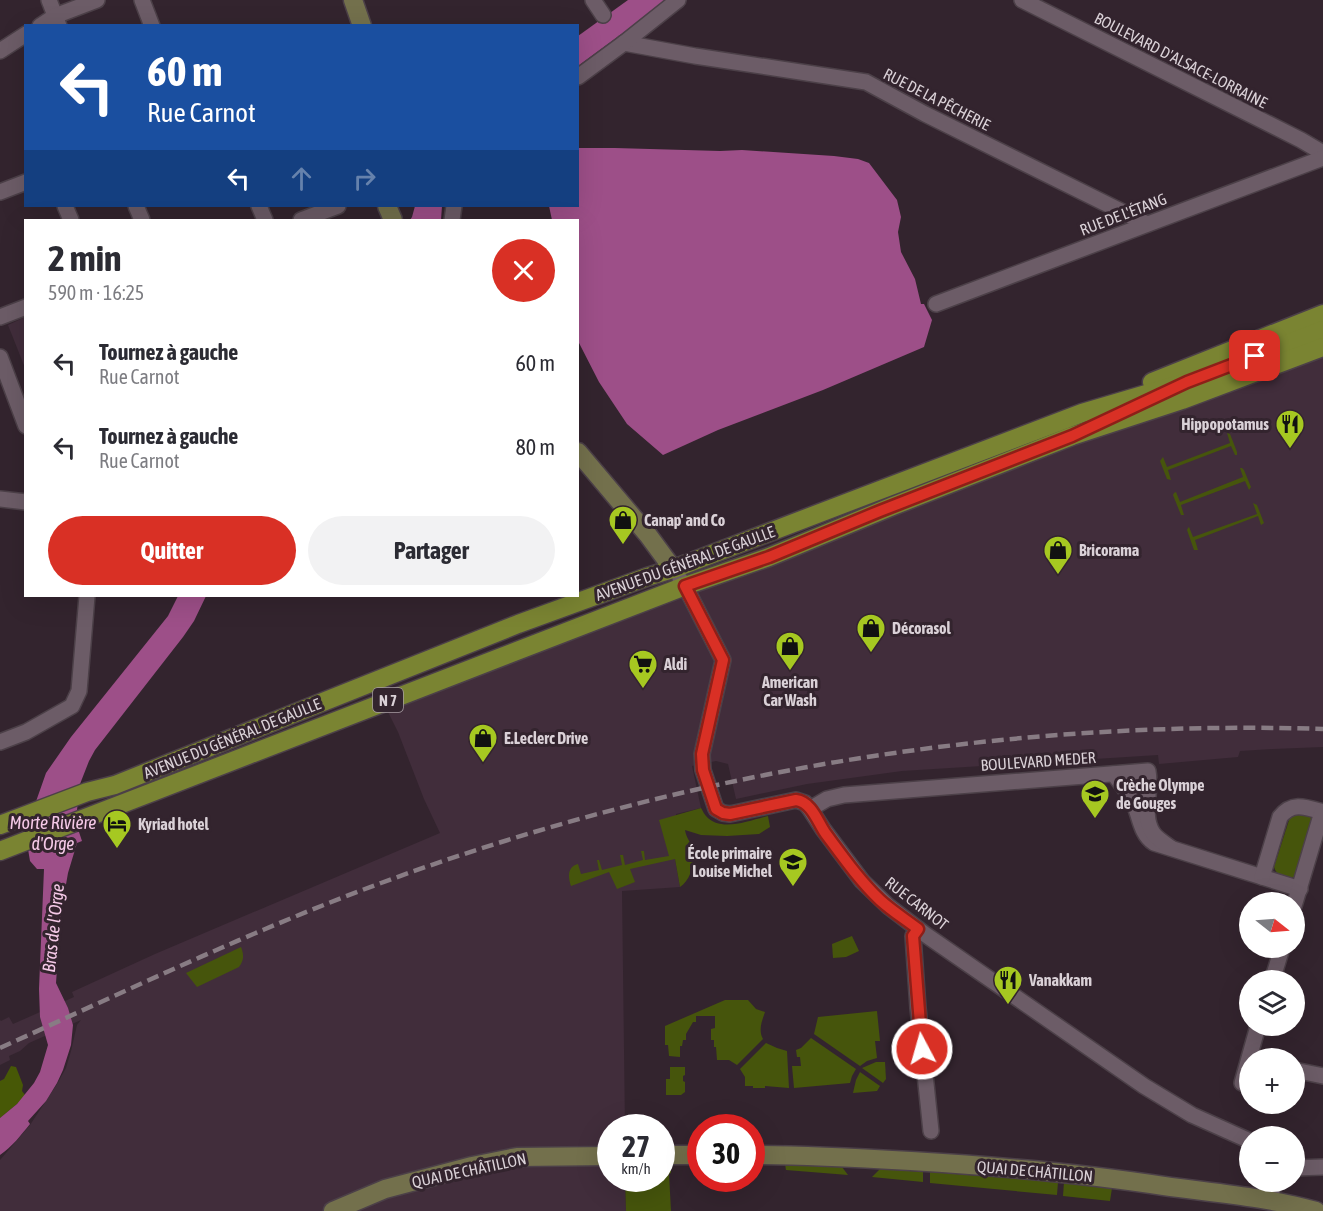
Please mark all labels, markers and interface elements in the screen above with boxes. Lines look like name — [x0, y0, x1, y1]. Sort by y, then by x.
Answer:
street label: BOULEVARD D'ALSACE-LORRAINE — [1092, 9, 1271, 112]
text: 60 m — [147, 47, 222, 95]
icon: left — [48, 48, 126, 126]
street label: RUE DE LA PÊCHERIE — [881, 64, 994, 134]
text: Rue Carnot — [147, 97, 256, 128]
icon: left — [222, 162, 255, 195]
icon: ahead — [285, 162, 318, 195]
icon: right — [348, 162, 381, 195]
street label: RUE DE L'ÉTANG — [1077, 189, 1169, 239]
text: 2 min — [48, 237, 122, 279]
button: close — [492, 239, 555, 302]
text: 590 m · 16:25 — [48, 281, 144, 304]
pin — [1229, 330, 1280, 381]
text: Tournez à gauche — [99, 339, 238, 365]
icon: arrive — [1238, 339, 1271, 372]
icon: left — [48, 347, 81, 380]
text: 60 m — [515, 350, 555, 376]
text: Rue Carnot — [99, 365, 180, 388]
restaurant icon: Hippopotamus — [1274, 408, 1306, 450]
place label: Hippopotamus — [1181, 415, 1269, 433]
text: Tournez à gauche — [99, 423, 238, 449]
icon: left — [48, 431, 81, 464]
text: 80 m — [515, 434, 555, 460]
text: Rue Carnot — [99, 449, 180, 472]
shop icon: Canap' and Co — [607, 504, 639, 546]
place label: Canap' and Co — [644, 511, 726, 529]
button: Quitter — [48, 516, 296, 585]
button: Partager — [308, 516, 555, 585]
street label: AVENUE DU GÉNÉRAL DE GAULLE — [593, 522, 777, 604]
shop icon: Bricorama — [1042, 534, 1074, 576]
place label: Bricorama — [1079, 541, 1139, 559]
shop icon: Décorasol — [855, 612, 887, 654]
place label: Décorasol — [892, 619, 952, 637]
shop icon: American Car Wash — [774, 630, 806, 672]
supermarket icon: Aldi — [627, 648, 659, 690]
place label: Aldi — [663, 655, 688, 673]
place label: American Car Wash — [761, 673, 818, 709]
road number: N 7 — [373, 688, 403, 712]
street label: AVENUE DU GÉNÉRAL DE GAULLE — [141, 694, 323, 782]
shop icon: E.Leclerc Drive — [467, 722, 499, 764]
place label: E.Leclerc Drive — [504, 729, 588, 747]
street label: BOULEVARD MEDER — [980, 748, 1096, 774]
place label: Crèche Olympe de Gouges — [1116, 776, 1205, 812]
school or university icon: Crèche Olympe de Gouges — [1079, 778, 1111, 820]
hotel icon: Kyriad hotel — [101, 808, 133, 850]
water label: Morte Rivière d'Orge — [9, 812, 97, 854]
place label: Kyriad hotel — [138, 815, 210, 833]
place label: École primaire Louise Michel — [688, 844, 773, 880]
school or university icon: École primaire Louise Michel — [777, 846, 809, 888]
street label: RUE CARNOT — [882, 873, 952, 933]
water label: Bras de l'Orge — [38, 883, 68, 973]
north arrow — [1239, 892, 1305, 958]
map controls — [1239, 892, 1305, 1192]
restaurant icon: Vanakkam — [992, 964, 1024, 1006]
button: layers — [1239, 970, 1305, 1036]
place label: Vanakkam — [1028, 971, 1092, 989]
position arrow — [890, 1017, 954, 1081]
button: + — [1239, 1048, 1305, 1114]
speed limit sign: 30 — [687, 1114, 765, 1192]
button: − — [1239, 1126, 1305, 1192]
text: 27 — [622, 1129, 650, 1163]
street label: QUAI DE CHÂTILLON — [410, 1149, 528, 1191]
street label: QUAI DE CHÂTILLON — [976, 1157, 1094, 1185]
text: km/h — [621, 1160, 651, 1177]

